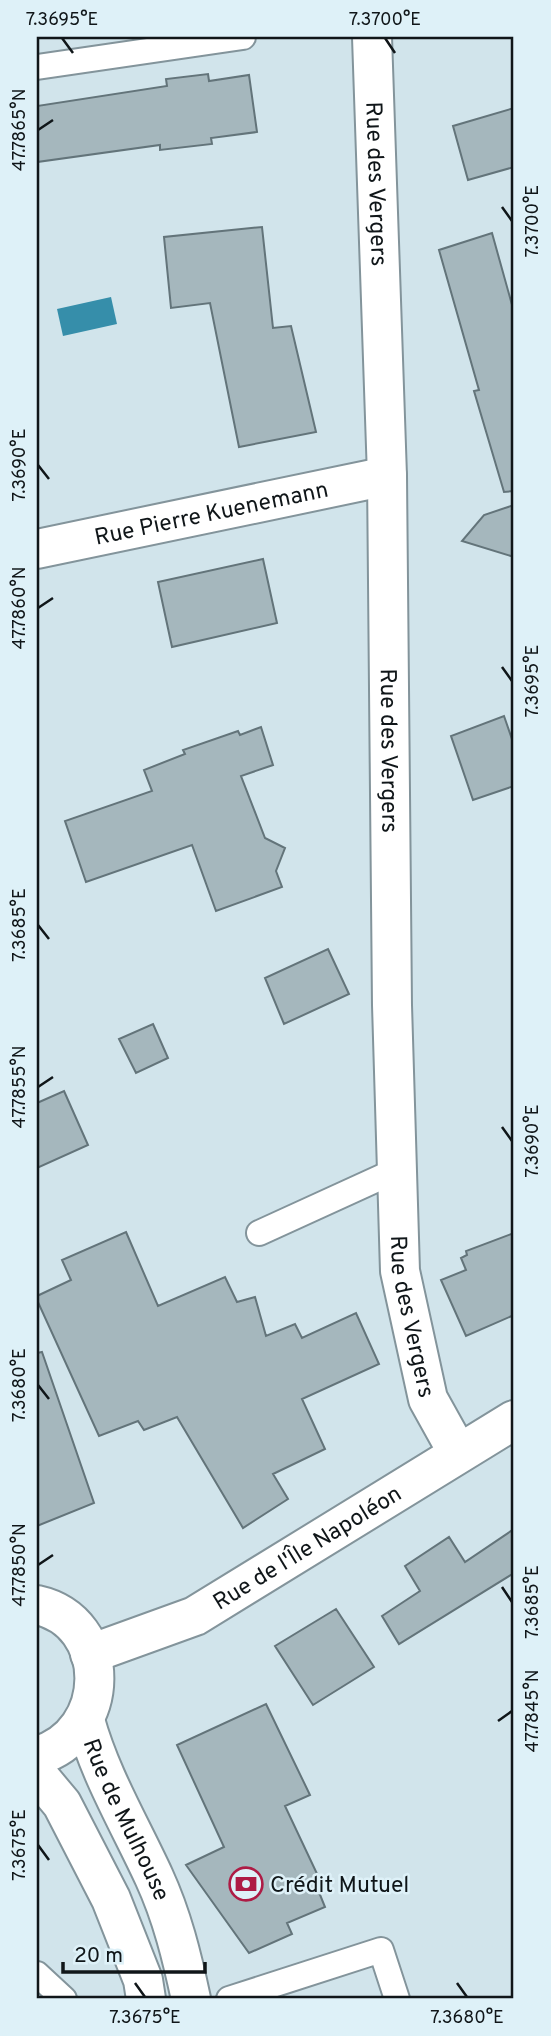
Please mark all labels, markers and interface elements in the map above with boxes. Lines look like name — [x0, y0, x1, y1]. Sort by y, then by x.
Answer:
text: 7.3695°E — [26, 9, 98, 32]
text: 7.3700°E — [349, 9, 421, 32]
text: 47.7865°N — [9, 89, 32, 171]
street label: Rue des Vergers — [357, 101, 392, 267]
text: 7.3700°E — [522, 185, 545, 257]
text: 7.3690°E — [9, 429, 32, 501]
street label: Rue Pierre Kuenemann — [92, 477, 331, 554]
text: 47.7860°N — [9, 566, 32, 650]
text: 7.3695°E — [522, 645, 545, 717]
street label: Rue des Vergers — [372, 668, 402, 833]
text: 7.3685°E — [9, 888, 32, 962]
text: 47.7855°N — [9, 1045, 32, 1129]
text: 7.3690°E — [522, 1105, 545, 1177]
street label: Rue des Vergers — [382, 1235, 439, 1401]
text: 7.3680°E — [9, 1348, 32, 1422]
street label: Rue de l'Île Napoléon — [209, 1481, 408, 1618]
text: 47.7850°N — [9, 1523, 32, 1607]
text: 7.3685°E — [522, 1565, 545, 1639]
text: 47.7845°N — [522, 1669, 545, 1753]
street label: Rue de Mulhouse — [75, 1735, 175, 1906]
text: 7.3675°E — [9, 1809, 32, 1881]
bank icon: Crédit Mutuel — [227, 1865, 265, 1903]
place label: Crédit Mutuel — [270, 1872, 409, 1901]
scale bar — [63, 1931, 205, 1975]
text: 20 m — [74, 1943, 123, 1970]
text: 7.3675°E — [109, 2007, 181, 2030]
text: 7.3680°E — [430, 2007, 504, 2030]

